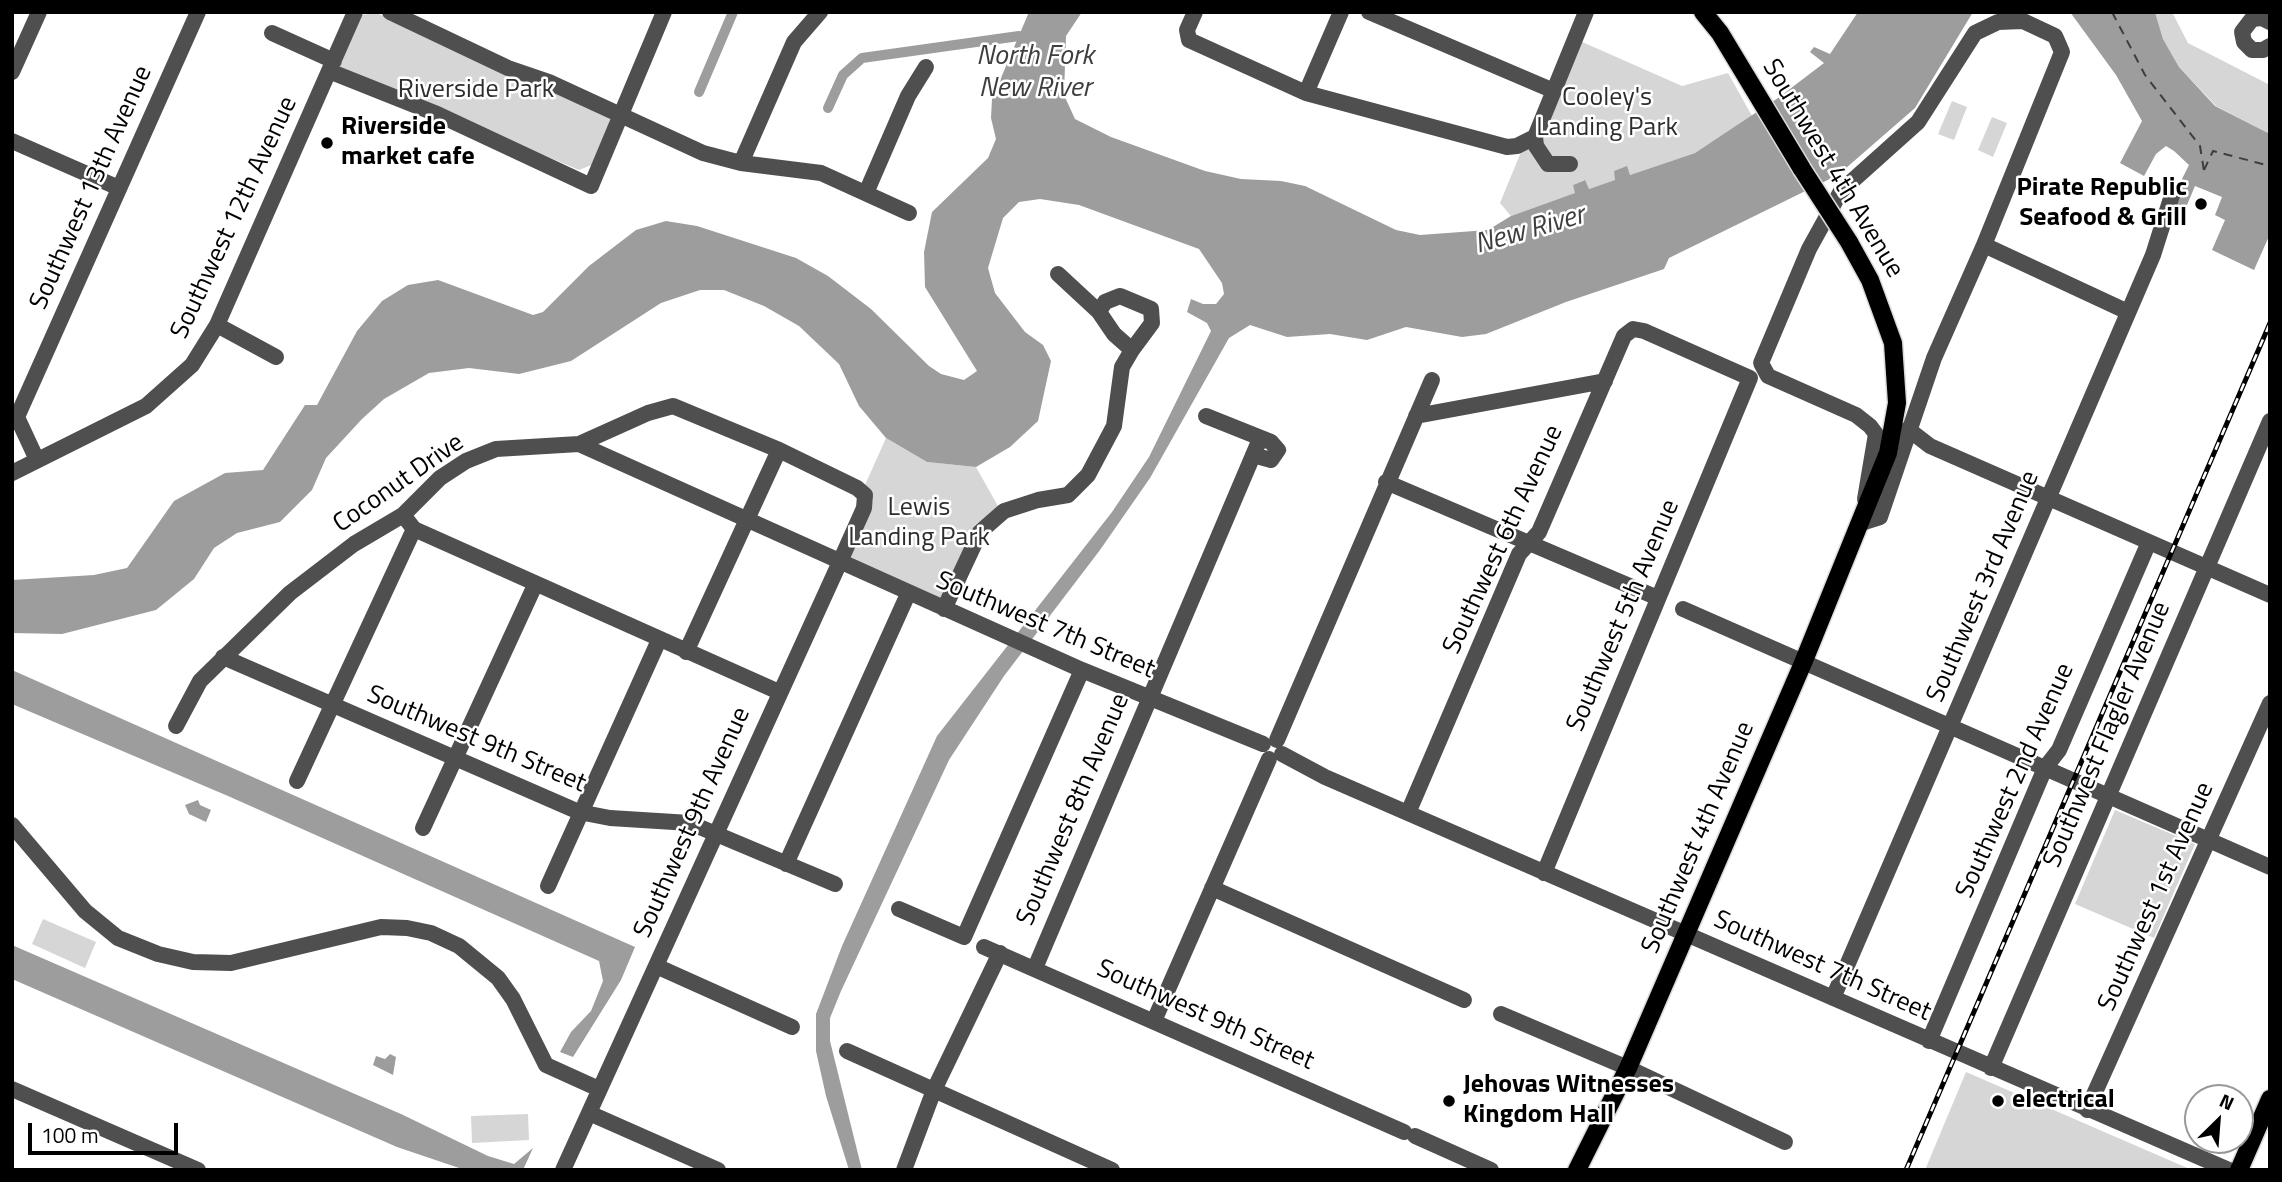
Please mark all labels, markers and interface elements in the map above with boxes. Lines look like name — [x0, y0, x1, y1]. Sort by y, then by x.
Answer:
water label: North Fork New River — [976, 40, 1094, 106]
street label: Southwest 4th Avenue — [1754, 54, 1910, 284]
street label: Southwest 13th Avenue — [24, 61, 160, 315]
park label: Riverside Park — [398, 75, 554, 107]
park label: Cooley's Landing Park — [1536, 83, 1678, 144]
street label: Southwest 12th Avenue — [165, 92, 305, 344]
place label: Riverside market cafe — [341, 112, 475, 174]
marker: Riverside market cafe — [319, 135, 335, 151]
place label: Pirate Republic Seafood & Grill — [2016, 173, 2187, 234]
marker: Pirate Republic Seafood & Grill — [2193, 196, 2209, 212]
water label: New River — [1471, 199, 1589, 263]
street label: Southwest 6th Avenue — [1437, 421, 1571, 659]
street label: Coconut Drive — [328, 428, 470, 540]
street label: Southwest 3rd Avenue — [1921, 467, 2047, 707]
park label: Lewis Landing Park — [848, 493, 990, 554]
street label: Southwest 5th Avenue — [1561, 495, 1687, 737]
street label: Southwest 7th Street — [931, 566, 1159, 686]
street label: Southwest Flagler Avenue — [2038, 597, 2178, 873]
street label: Southwest 2nd Avenue — [1950, 659, 2082, 903]
street label: Southwest 9th Street — [362, 680, 590, 800]
street label: Southwest 8th Avenue — [1011, 689, 1137, 931]
street label: Southwest 9th Avenue — [628, 703, 758, 943]
street label: Southwest 4th Avenue — [1636, 717, 1762, 959]
street label: Southwest 1st Avenue — [2092, 778, 2222, 1016]
street label: Southwest 7th Street — [1708, 905, 1936, 1029]
street label: Southwest 9th Street — [1091, 954, 1319, 1078]
place label: Jehovas Witnesses Kingdom Hall — [1463, 1070, 1674, 1132]
north arrow — [2184, 1084, 2254, 1154]
place label: electrical — [2012, 1085, 2115, 1117]
text: N — [2215, 1085, 2239, 1117]
marker: Jehovas Witnesses Kingdom Hall — [1441, 1093, 1457, 1109]
marker: electrical — [1990, 1093, 2006, 1109]
scale bar — [32, 1108, 182, 1152]
text: 100 m — [41, 1119, 98, 1151]

